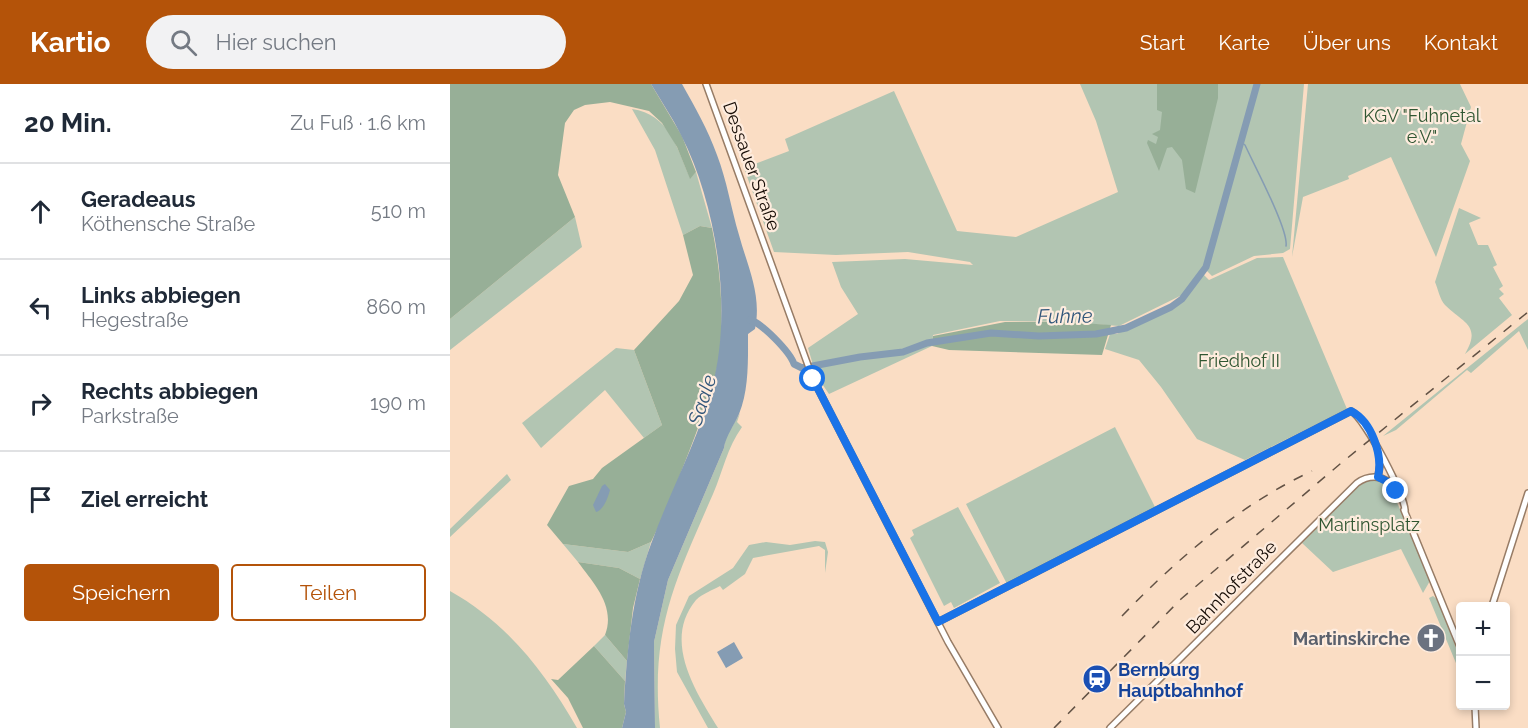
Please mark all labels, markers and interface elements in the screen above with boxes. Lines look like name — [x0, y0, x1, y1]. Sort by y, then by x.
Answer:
search box — [146, 15, 566, 69]
text: Kartio — [30, 26, 110, 59]
icon: search — [167, 26, 200, 59]
text: Hier suchen — [215, 29, 337, 55]
text: Start — [1140, 30, 1185, 55]
text: Karte — [1218, 30, 1270, 55]
text: Über uns — [1303, 30, 1391, 55]
text: Kontakt — [1424, 30, 1498, 55]
street label: Dessauer Straße — [719, 99, 785, 234]
park label: KGV "Fuhnetal e.V." — [1363, 105, 1481, 147]
text: 20 Min. — [24, 108, 112, 138]
text: Zu Fuß · 1.6 km — [290, 111, 426, 135]
text: Geradeaus — [81, 186, 196, 212]
icon: ahead — [24, 195, 57, 228]
text: 510 m — [371, 199, 426, 223]
text: Köthensche Straße — [81, 212, 255, 236]
text: Links abbiegen — [81, 282, 241, 308]
icon: left — [24, 291, 57, 324]
text: 860 m — [366, 295, 426, 319]
water label: Fuhne — [1037, 304, 1093, 328]
text: Hegestraße — [81, 308, 188, 332]
park label: Friedhof II — [1198, 350, 1280, 371]
route start — [799, 365, 825, 391]
water label: Saale — [682, 372, 721, 429]
text: Rechts abbiegen — [81, 378, 258, 404]
icon: right — [24, 387, 57, 420]
text: 190 m — [370, 391, 426, 415]
text: Parkstraße — [81, 404, 179, 428]
route end — [1382, 477, 1408, 503]
icon: arrive — [24, 483, 57, 516]
text: Ziel erreicht — [81, 486, 208, 512]
park label: Martinsplatz — [1318, 514, 1420, 535]
street label: Bahnhofstraße — [1181, 536, 1281, 638]
button: Speichern — [24, 564, 219, 621]
button: Teilen — [231, 564, 426, 621]
map controls — [1456, 602, 1510, 710]
button: + — [1456, 602, 1510, 656]
church icon: Martinskirche — [1415, 622, 1447, 654]
place label: Martinskirche — [1293, 628, 1410, 649]
button: − — [1456, 656, 1510, 710]
place label: Bernburg Hauptbahnhof — [1118, 659, 1244, 701]
station icon: Bernburg Hauptbahnhof — [1081, 663, 1113, 695]

